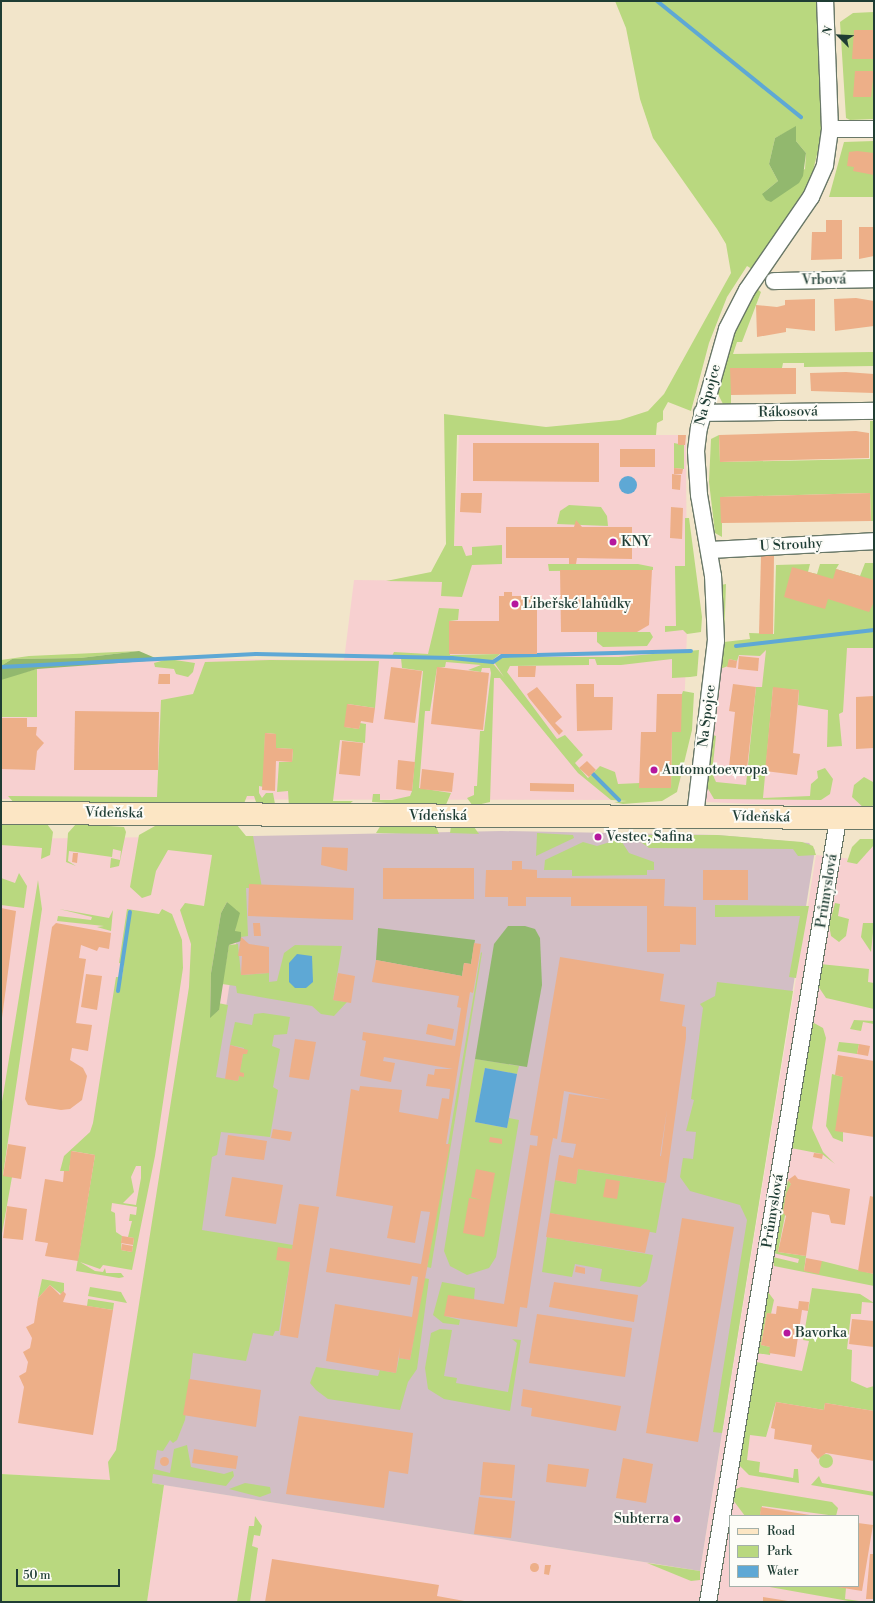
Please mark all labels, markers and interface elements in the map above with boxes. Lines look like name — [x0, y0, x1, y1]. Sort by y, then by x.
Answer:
north arrow — [819, 16, 859, 56]
text: N — [820, 24, 836, 38]
street label: Vrbová — [802, 271, 846, 289]
street label: Na Spojce — [692, 362, 724, 428]
street label: Rákosová — [758, 403, 818, 421]
place label: KNY — [621, 534, 651, 550]
street label: U Strouhy — [759, 535, 823, 555]
marker: KNY — [608, 537, 618, 547]
place label: Libeřské lahůdky — [523, 596, 631, 612]
marker: Libeřské lahůdky — [510, 599, 520, 609]
street label: Na Spojce — [695, 684, 719, 748]
place label: Automotoevropa — [662, 762, 768, 778]
marker: Automotoevropa — [649, 765, 659, 775]
street label: Vídeňská — [85, 804, 143, 822]
street label: Vídeňská — [409, 808, 467, 824]
street label: Vídeňská — [732, 808, 790, 826]
place label: Vestec, Safina — [606, 829, 693, 845]
marker: Vestec, Safina — [593, 832, 603, 842]
street label: Průmyslová — [813, 853, 841, 929]
street label: Průmyslová — [759, 1173, 787, 1249]
place label: Bavorka — [795, 1325, 847, 1341]
marker: Bavorka — [782, 1328, 792, 1338]
place label: Subterra — [614, 1511, 669, 1527]
marker: Subterra — [672, 1514, 682, 1524]
legend — [729, 1515, 859, 1587]
text: Road — [767, 1524, 795, 1539]
text: Park — [767, 1544, 792, 1559]
scale bar — [18, 1561, 122, 1587]
text: Water — [767, 1564, 799, 1579]
text: 50 m — [23, 1568, 51, 1583]

